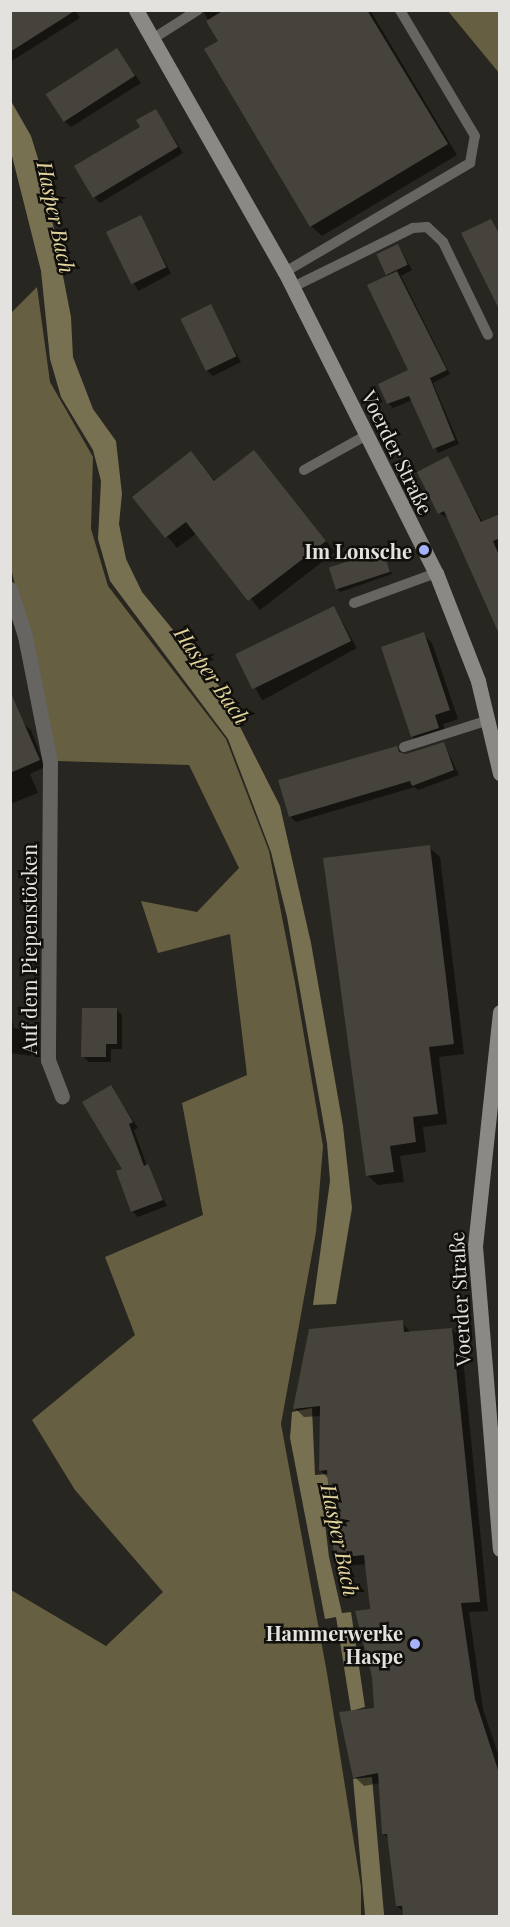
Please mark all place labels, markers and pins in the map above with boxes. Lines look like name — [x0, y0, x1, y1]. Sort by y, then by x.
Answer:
place label: Im Lonsche — [305, 538, 412, 562]
marker: Im Lonsche — [417, 543, 431, 557]
place label: Hammerwerke Haspe — [266, 1620, 403, 1667]
marker: Hammerwerke Haspe — [408, 1637, 422, 1651]

